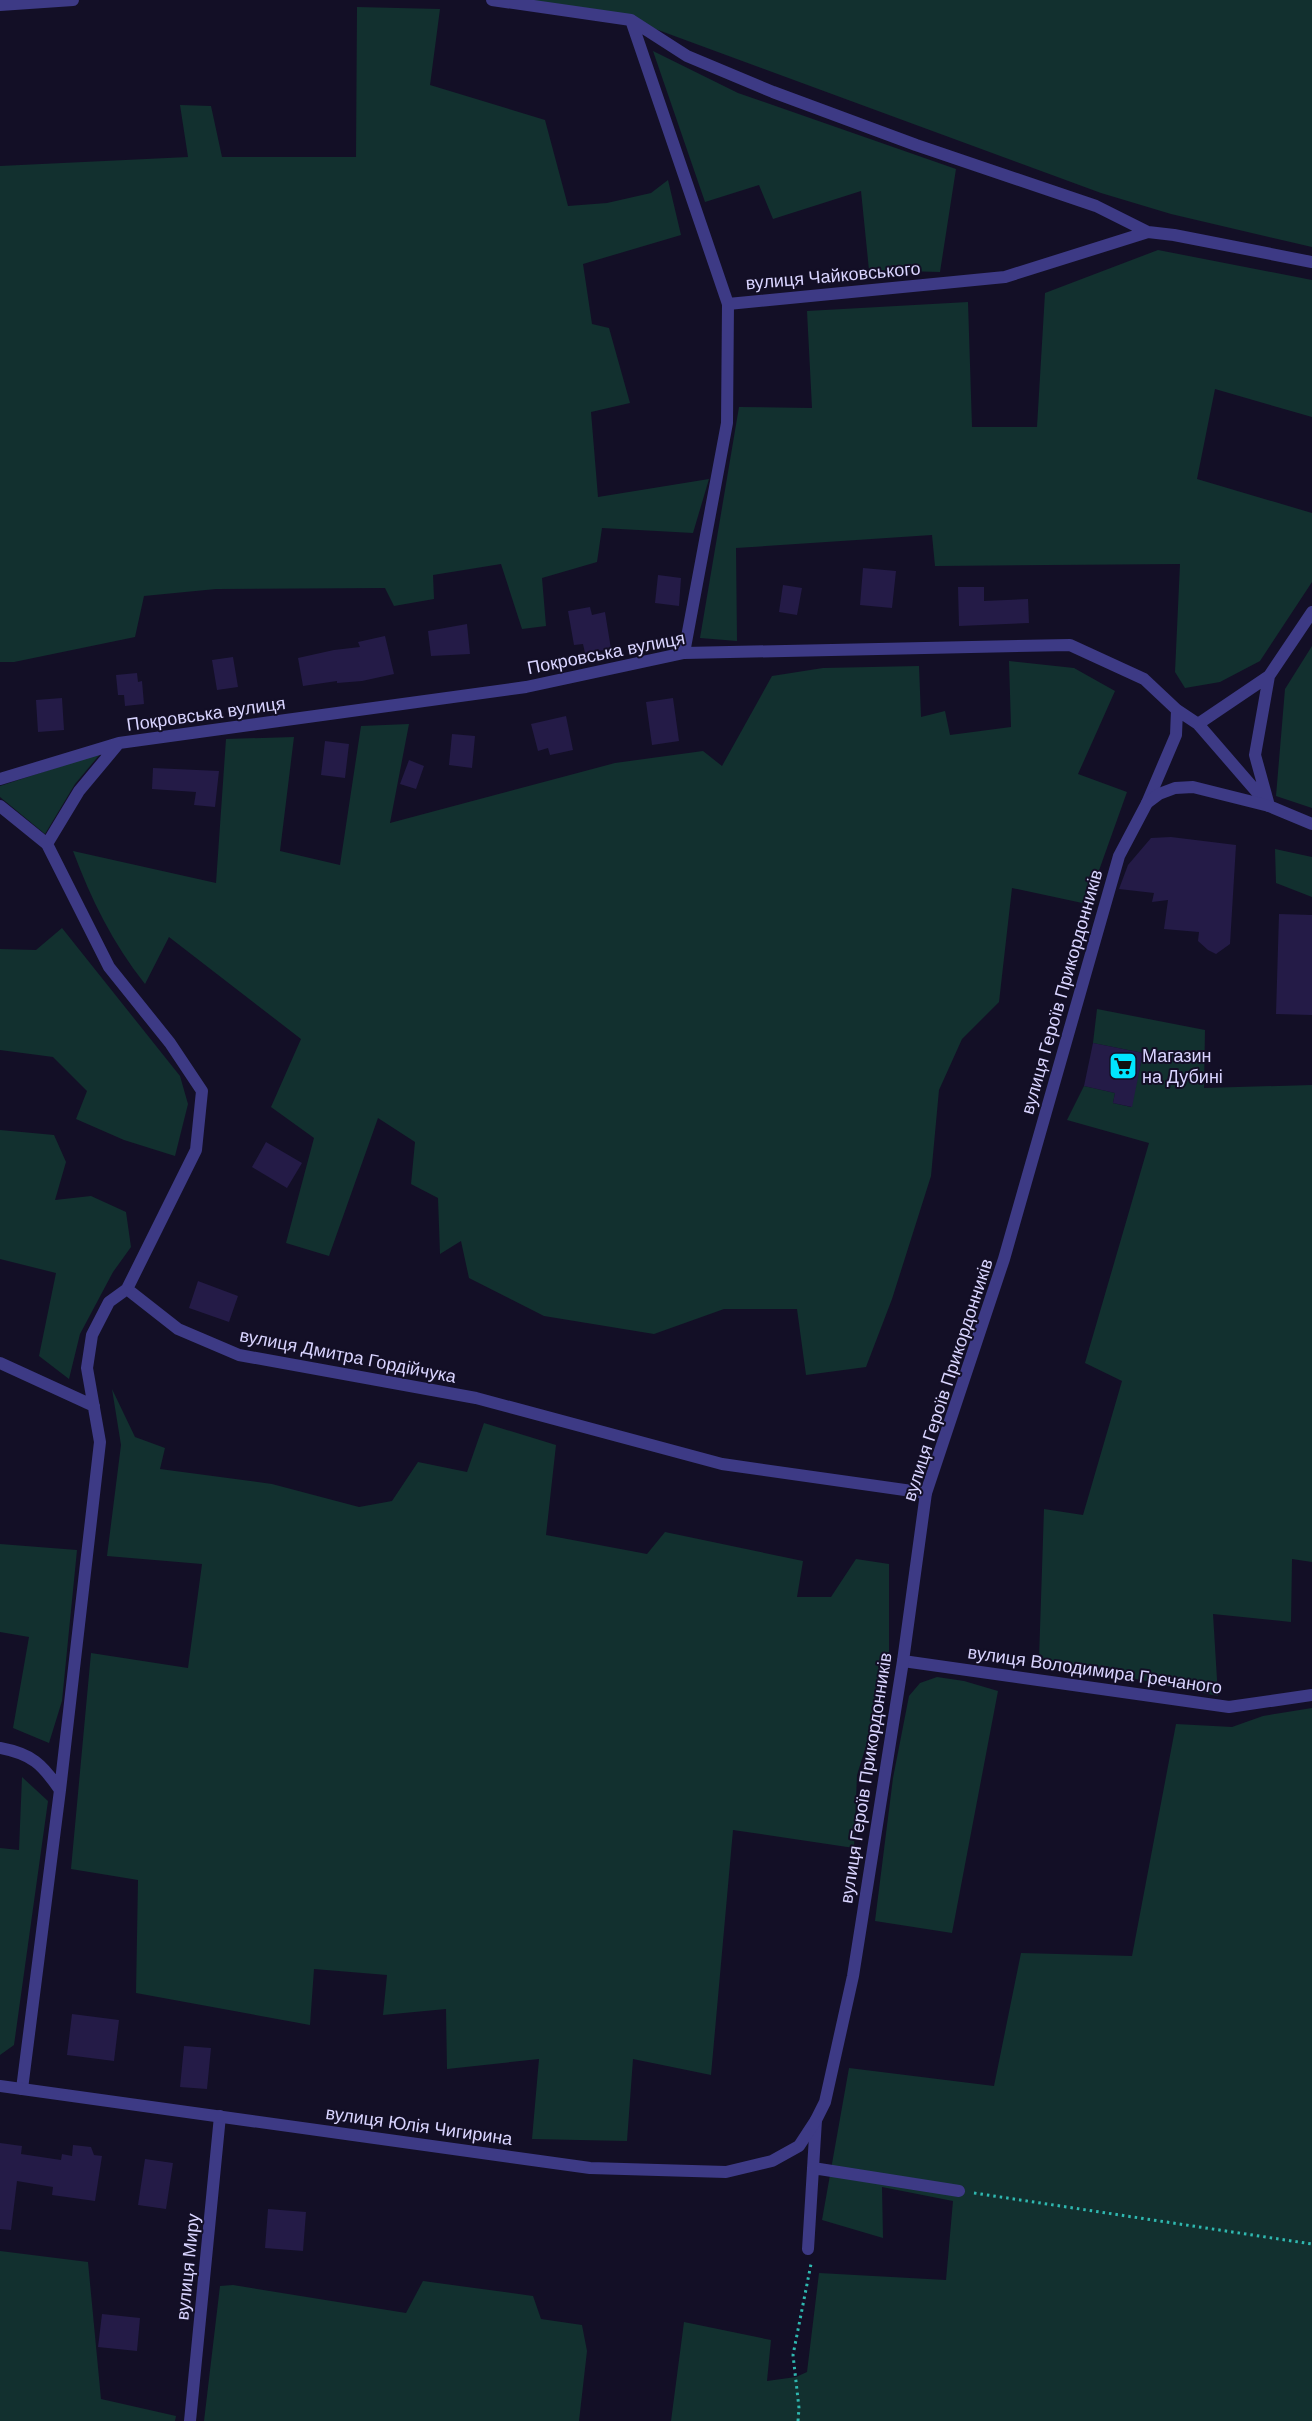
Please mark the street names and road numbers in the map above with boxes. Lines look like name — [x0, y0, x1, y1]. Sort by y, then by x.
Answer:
street label: вулиця Чайковського — [745, 256, 921, 296]
street label: Покровська вулиця — [525, 626, 687, 680]
street label: Покровська вулиця — [125, 691, 287, 737]
street label: вулиця Героїв Прикордонників — [1016, 867, 1108, 1117]
street label: вулиця Героїв Прикордонників — [897, 1256, 999, 1504]
street label: вулиця Дмитра Гордійчука — [238, 1323, 459, 1389]
street label: вулиця Володимира Гречаного — [966, 1640, 1224, 1700]
street label: вулиця Героїв Прикордонників — [834, 1651, 898, 1905]
street label: вулиця Юлія Чигирина — [324, 2101, 515, 2151]
street label: вулиця Миру — [170, 2213, 206, 2321]

